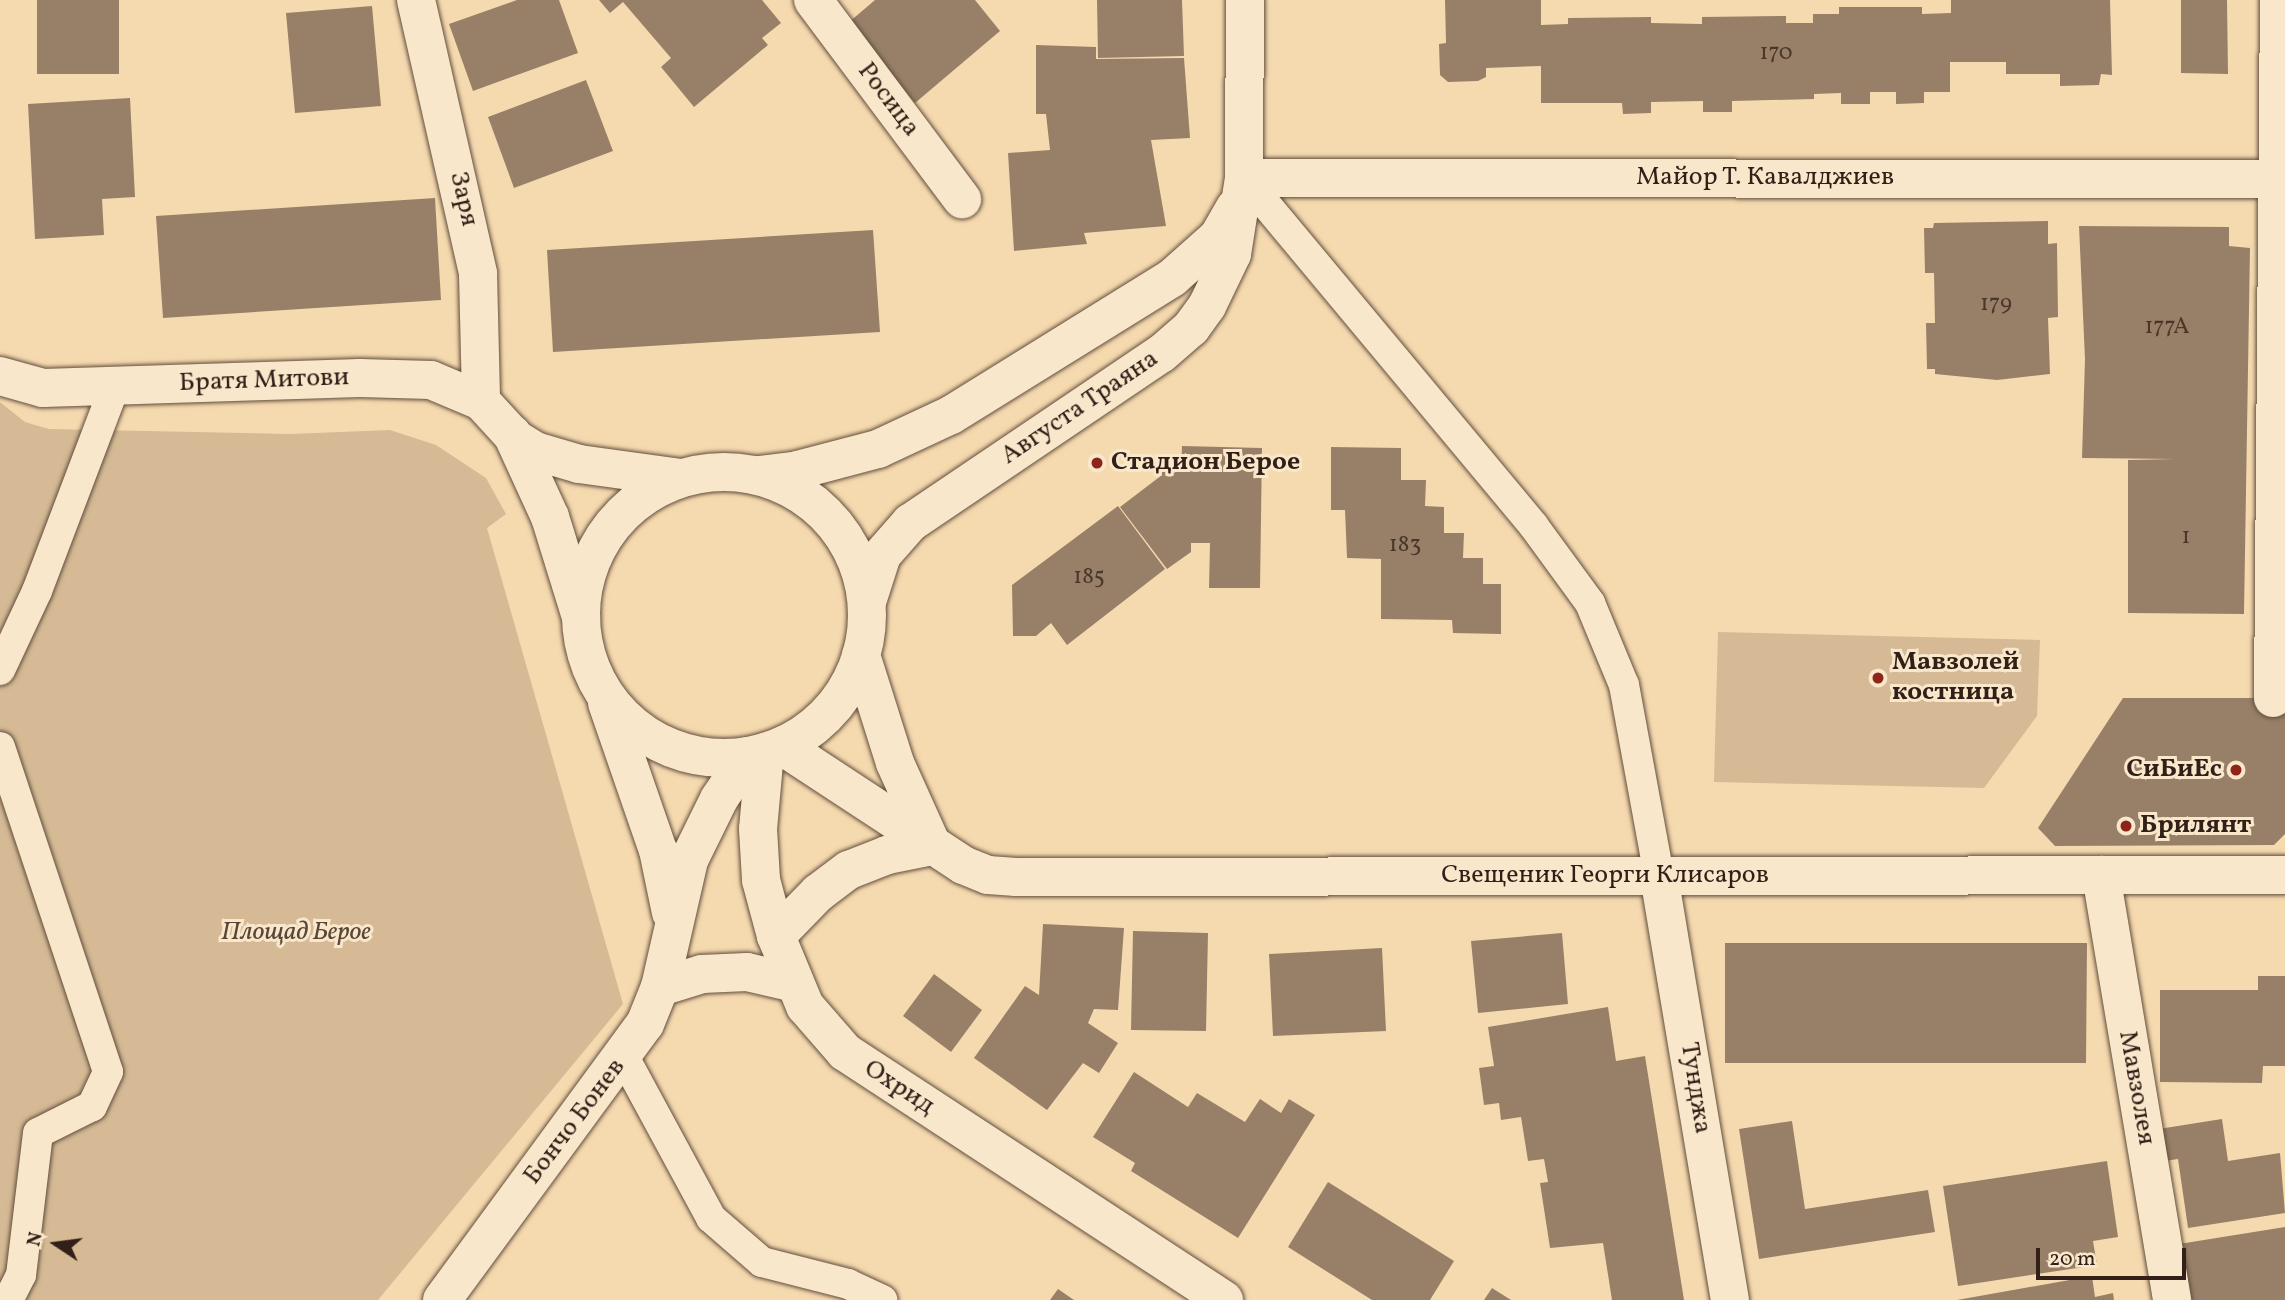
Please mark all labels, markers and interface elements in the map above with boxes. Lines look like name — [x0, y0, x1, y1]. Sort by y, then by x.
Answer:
house number: 170 — [1760, 39, 1792, 67]
street label: Росица — [850, 57, 926, 143]
street label: Майор Т. Кавалджиев — [1635, 162, 1895, 194]
street label: Заря — [442, 169, 484, 229]
house number: 179 — [1980, 290, 2012, 318]
house number: 177A — [2144, 313, 2190, 341]
street label: Августа Траяна — [995, 344, 1165, 472]
street label: Братя Митови — [178, 362, 350, 400]
place label: Стадион Берое — [1111, 447, 1300, 479]
marker: Стадион Берое — [1089, 455, 1105, 471]
house number: 1 — [2182, 523, 2190, 551]
house number: 183 — [1389, 531, 1421, 559]
house number: 185 — [1073, 563, 1105, 591]
place label: Мавзолей костница — [1892, 647, 2019, 708]
marker: Мавзолей костница — [1870, 670, 1886, 686]
place label: СиБиЕс — [2126, 754, 2222, 786]
marker: СиБиЕс — [2228, 762, 2244, 778]
place label: Брилянт — [2140, 810, 2251, 842]
marker: Брилянт — [2118, 818, 2134, 834]
street label: Свещеник Георги Клисаров — [1441, 860, 1769, 892]
park label: Площад Берое — [221, 917, 371, 949]
street label: Мавзолея — [2111, 1028, 2161, 1148]
street label: Тунджа — [1672, 1040, 1718, 1136]
street label: Бончо Бонев — [517, 1053, 633, 1191]
street label: Охрид — [858, 1054, 940, 1122]
north arrow — [21, 1209, 91, 1279]
text: N — [21, 1230, 50, 1249]
scale bar — [2040, 1234, 2190, 1278]
text: 20 m — [2049, 1245, 2095, 1274]

